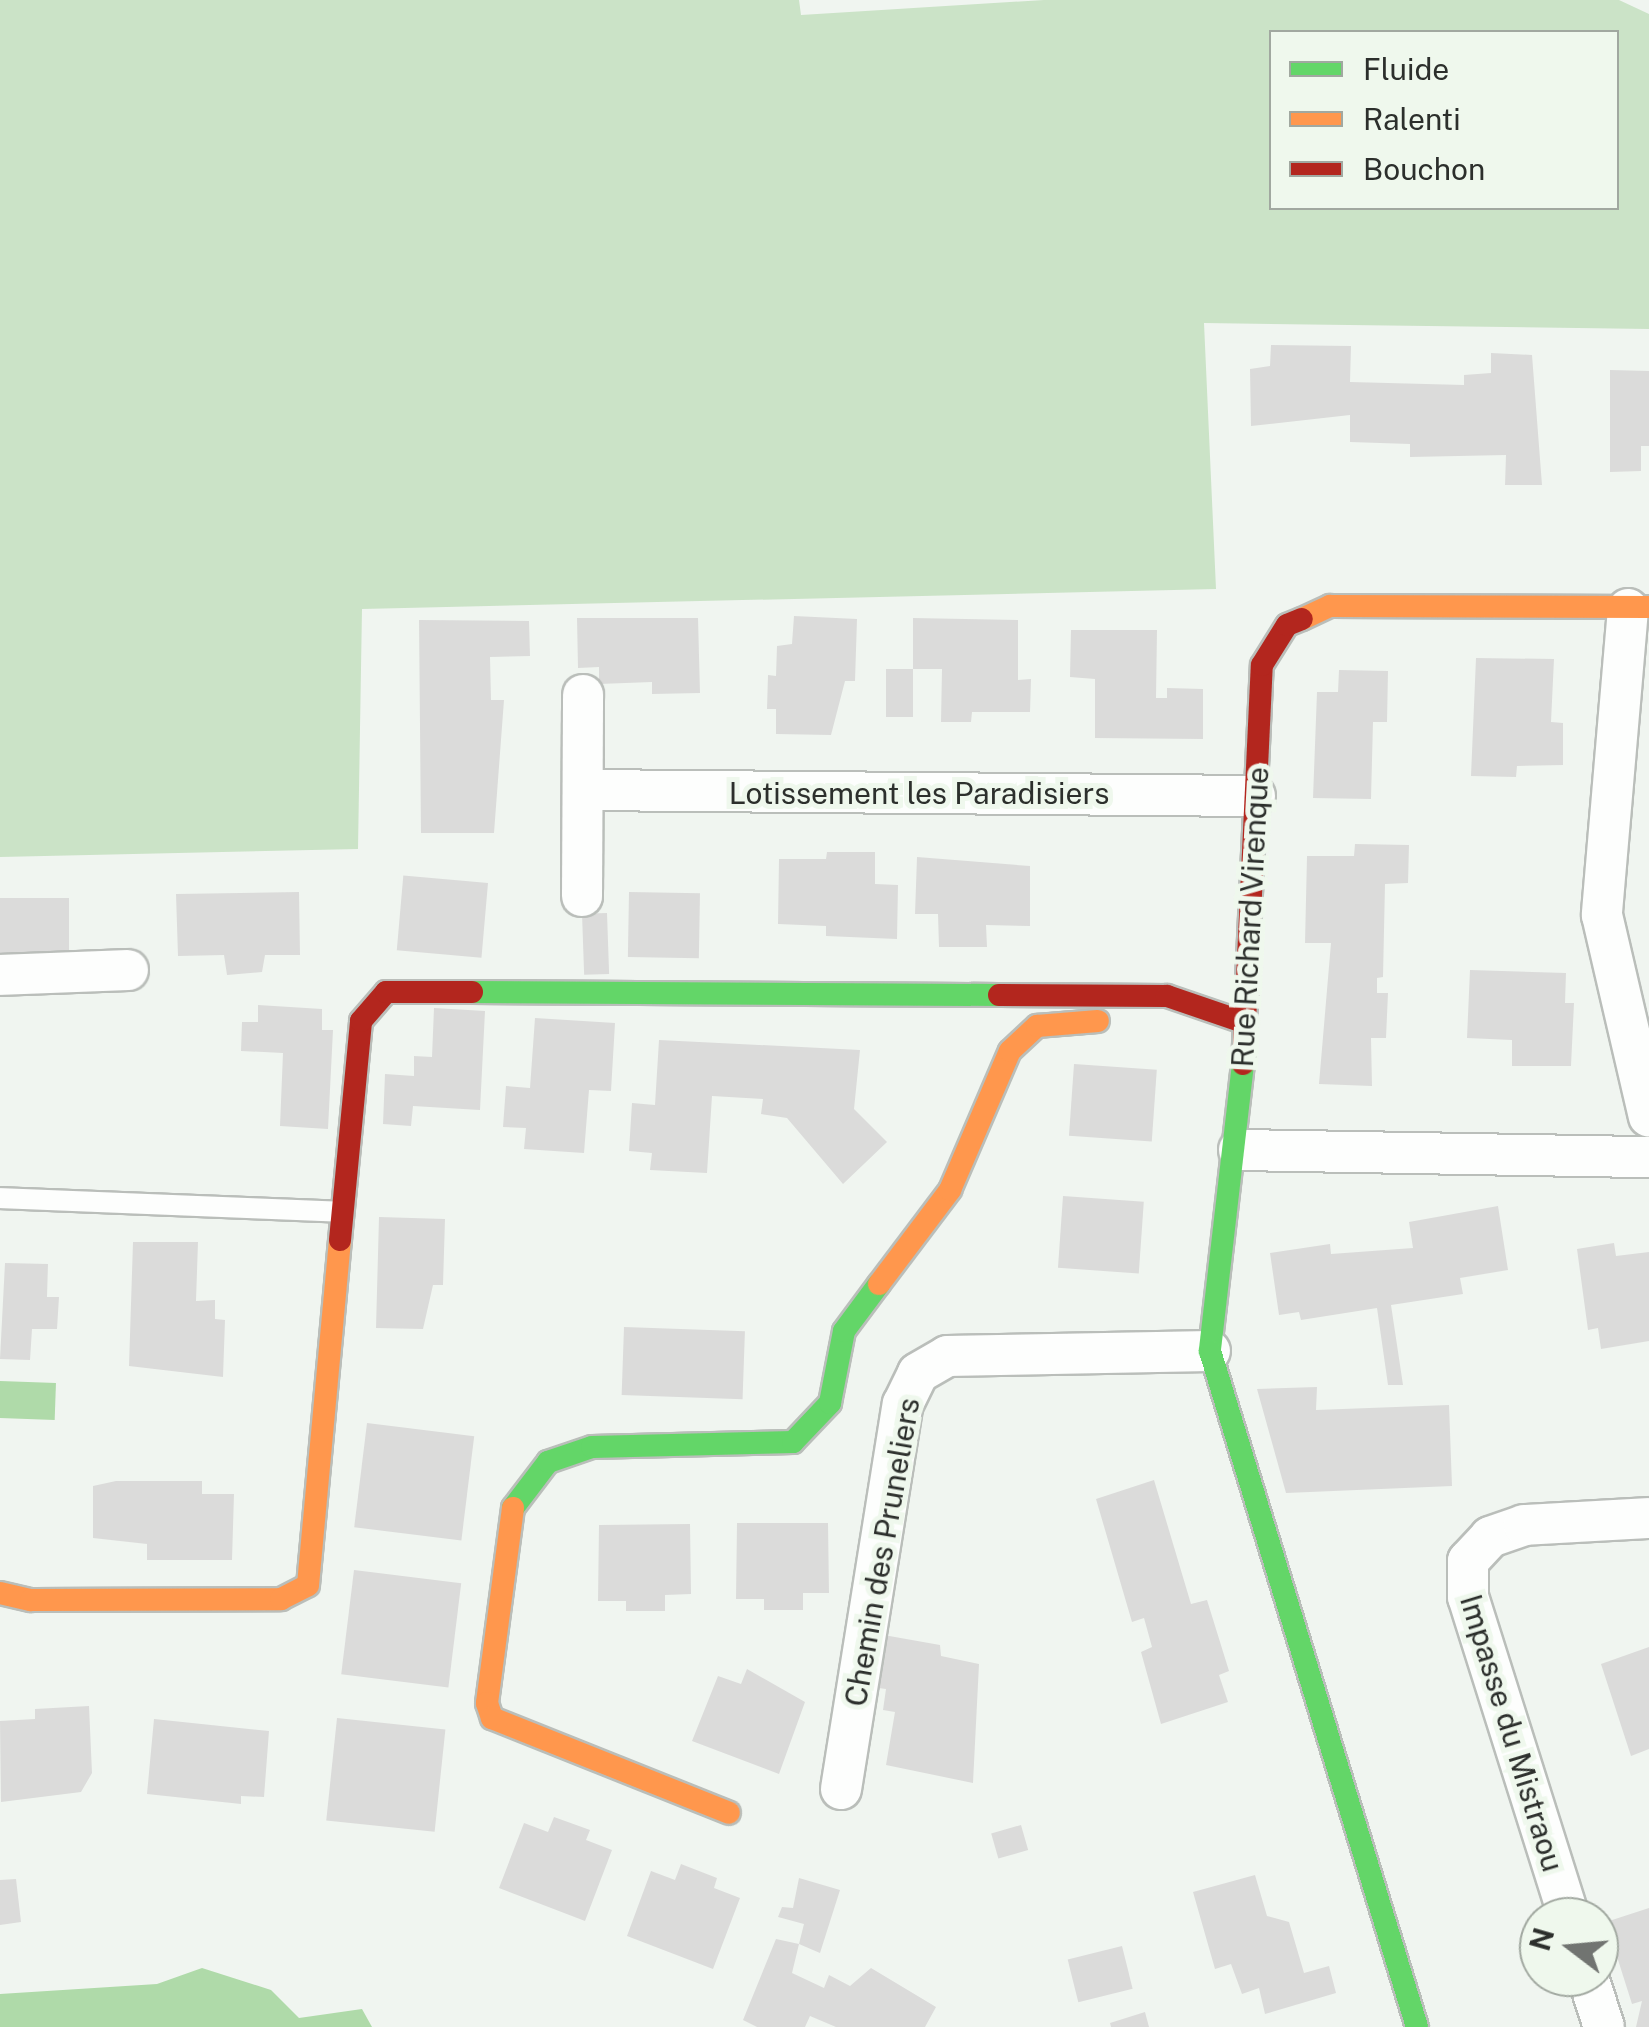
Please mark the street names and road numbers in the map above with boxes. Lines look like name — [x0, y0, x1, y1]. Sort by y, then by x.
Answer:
street label: Rue Richard Virenque — [1224, 765, 1276, 1069]
street label: Lotissement les Paradisiers — [729, 775, 1109, 811]
street label: Chemin des Pruneliers — [837, 1395, 927, 1709]
street label: Impasse du Mistraou — [1453, 1590, 1571, 1876]

